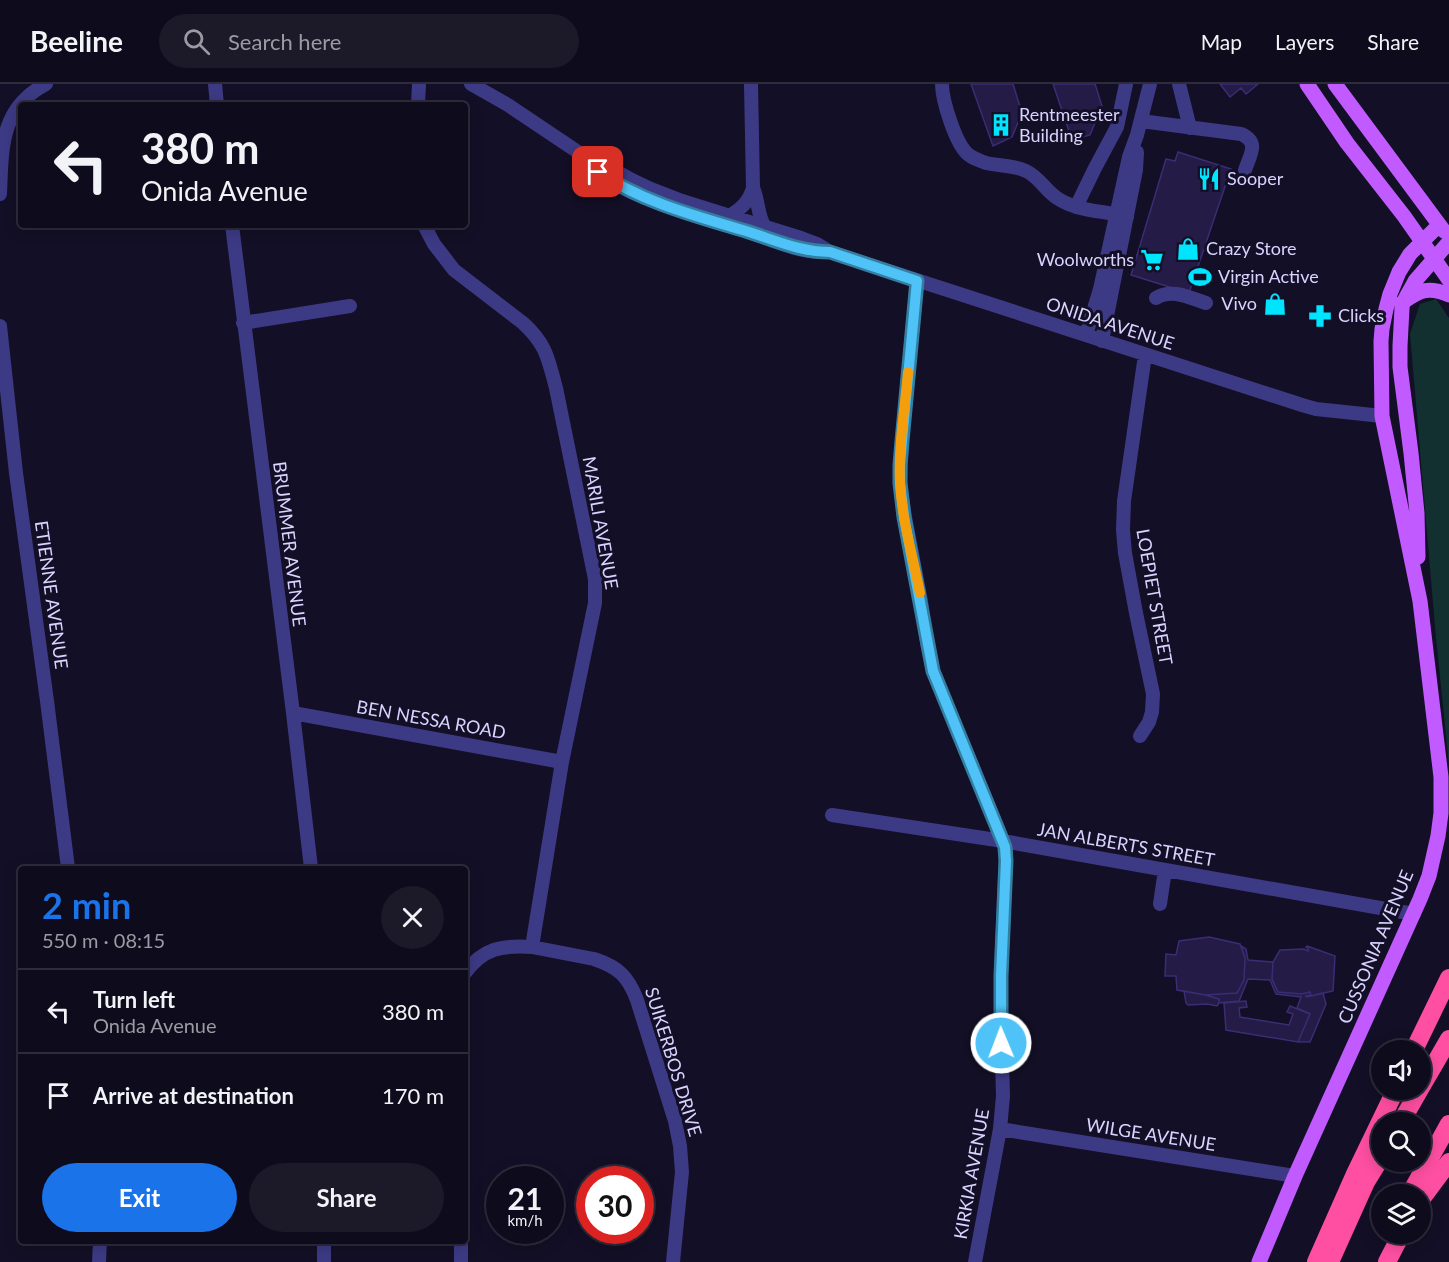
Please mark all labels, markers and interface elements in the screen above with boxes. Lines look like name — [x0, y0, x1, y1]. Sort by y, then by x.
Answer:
search box — [159, 14, 579, 68]
text: Beeline — [30, 24, 123, 58]
icon: search — [180, 25, 213, 58]
text: Search here — [228, 28, 341, 55]
text: Map — [1201, 29, 1242, 54]
text: Layers — [1275, 29, 1334, 54]
text: Share — [1367, 29, 1419, 54]
place label: Rentmeester Building — [1019, 103, 1120, 146]
building icon: Rentmeester Building — [988, 112, 1014, 138]
text: 380 m — [141, 123, 259, 173]
icon: left — [42, 126, 120, 204]
pin — [572, 146, 623, 197]
icon: arrive — [581, 155, 614, 188]
restaurant icon: Sooper — [1196, 166, 1222, 192]
place label: Sooper — [1227, 167, 1284, 189]
text: Onida Avenue — [141, 174, 308, 207]
shop icon: Crazy Store — [1175, 236, 1201, 262]
place label: Crazy Store — [1206, 237, 1297, 259]
supermarket icon: Woolworths — [1139, 247, 1165, 273]
place label: Woolworths — [1037, 248, 1134, 270]
sports icon: Virgin Active — [1187, 264, 1213, 290]
place label: Virgin Active — [1218, 265, 1319, 287]
shop icon: Vivo — [1262, 291, 1288, 317]
street label: ONIDA AVENUE — [1044, 292, 1177, 354]
place label: Vivo — [1221, 292, 1257, 314]
pharmacy icon: Clicks — [1307, 303, 1333, 329]
place label: Clicks — [1338, 304, 1384, 326]
street label: MARILI AVENUE — [578, 455, 624, 591]
street label: BRUMMER AVENUE — [269, 460, 311, 628]
street label: ETIENNE AVENUE — [31, 519, 73, 670]
street label: LOEPIET STREET — [1132, 527, 1178, 667]
street label: BEN NESSA ROAD — [355, 695, 507, 743]
street label: JAN ALBERTS STREET — [1036, 818, 1217, 871]
street label: CUSSONIA AVENUE — [1333, 866, 1417, 1027]
text: 2 min — [42, 883, 131, 927]
button: close — [381, 886, 444, 949]
text: 550 m · 08:15 — [42, 928, 165, 952]
street label: SUIKERBOS DRIVE — [641, 985, 707, 1139]
text: Turn left — [93, 986, 175, 1013]
icon: left — [42, 995, 75, 1028]
text: 380 m — [382, 998, 444, 1025]
position arrow — [969, 1011, 1033, 1075]
text: Onida Avenue — [93, 1013, 217, 1037]
map controls — [1371, 1040, 1431, 1244]
button: sound — [1371, 1040, 1431, 1100]
icon: arrive — [42, 1079, 75, 1112]
text: Arrive at destination — [93, 1082, 294, 1109]
text: 170 m — [382, 1082, 444, 1109]
street label: KIRKIA AVENUE — [949, 1107, 993, 1241]
button: search — [1371, 1112, 1431, 1172]
street label: WILGE AVENUE — [1085, 1113, 1218, 1155]
button: Exit — [42, 1163, 237, 1232]
button: Share — [249, 1163, 444, 1232]
speed limit sign: 30 — [576, 1166, 654, 1244]
text: 21 — [508, 1180, 542, 1216]
button: layers — [1371, 1184, 1431, 1244]
text: km/h — [507, 1211, 543, 1229]

